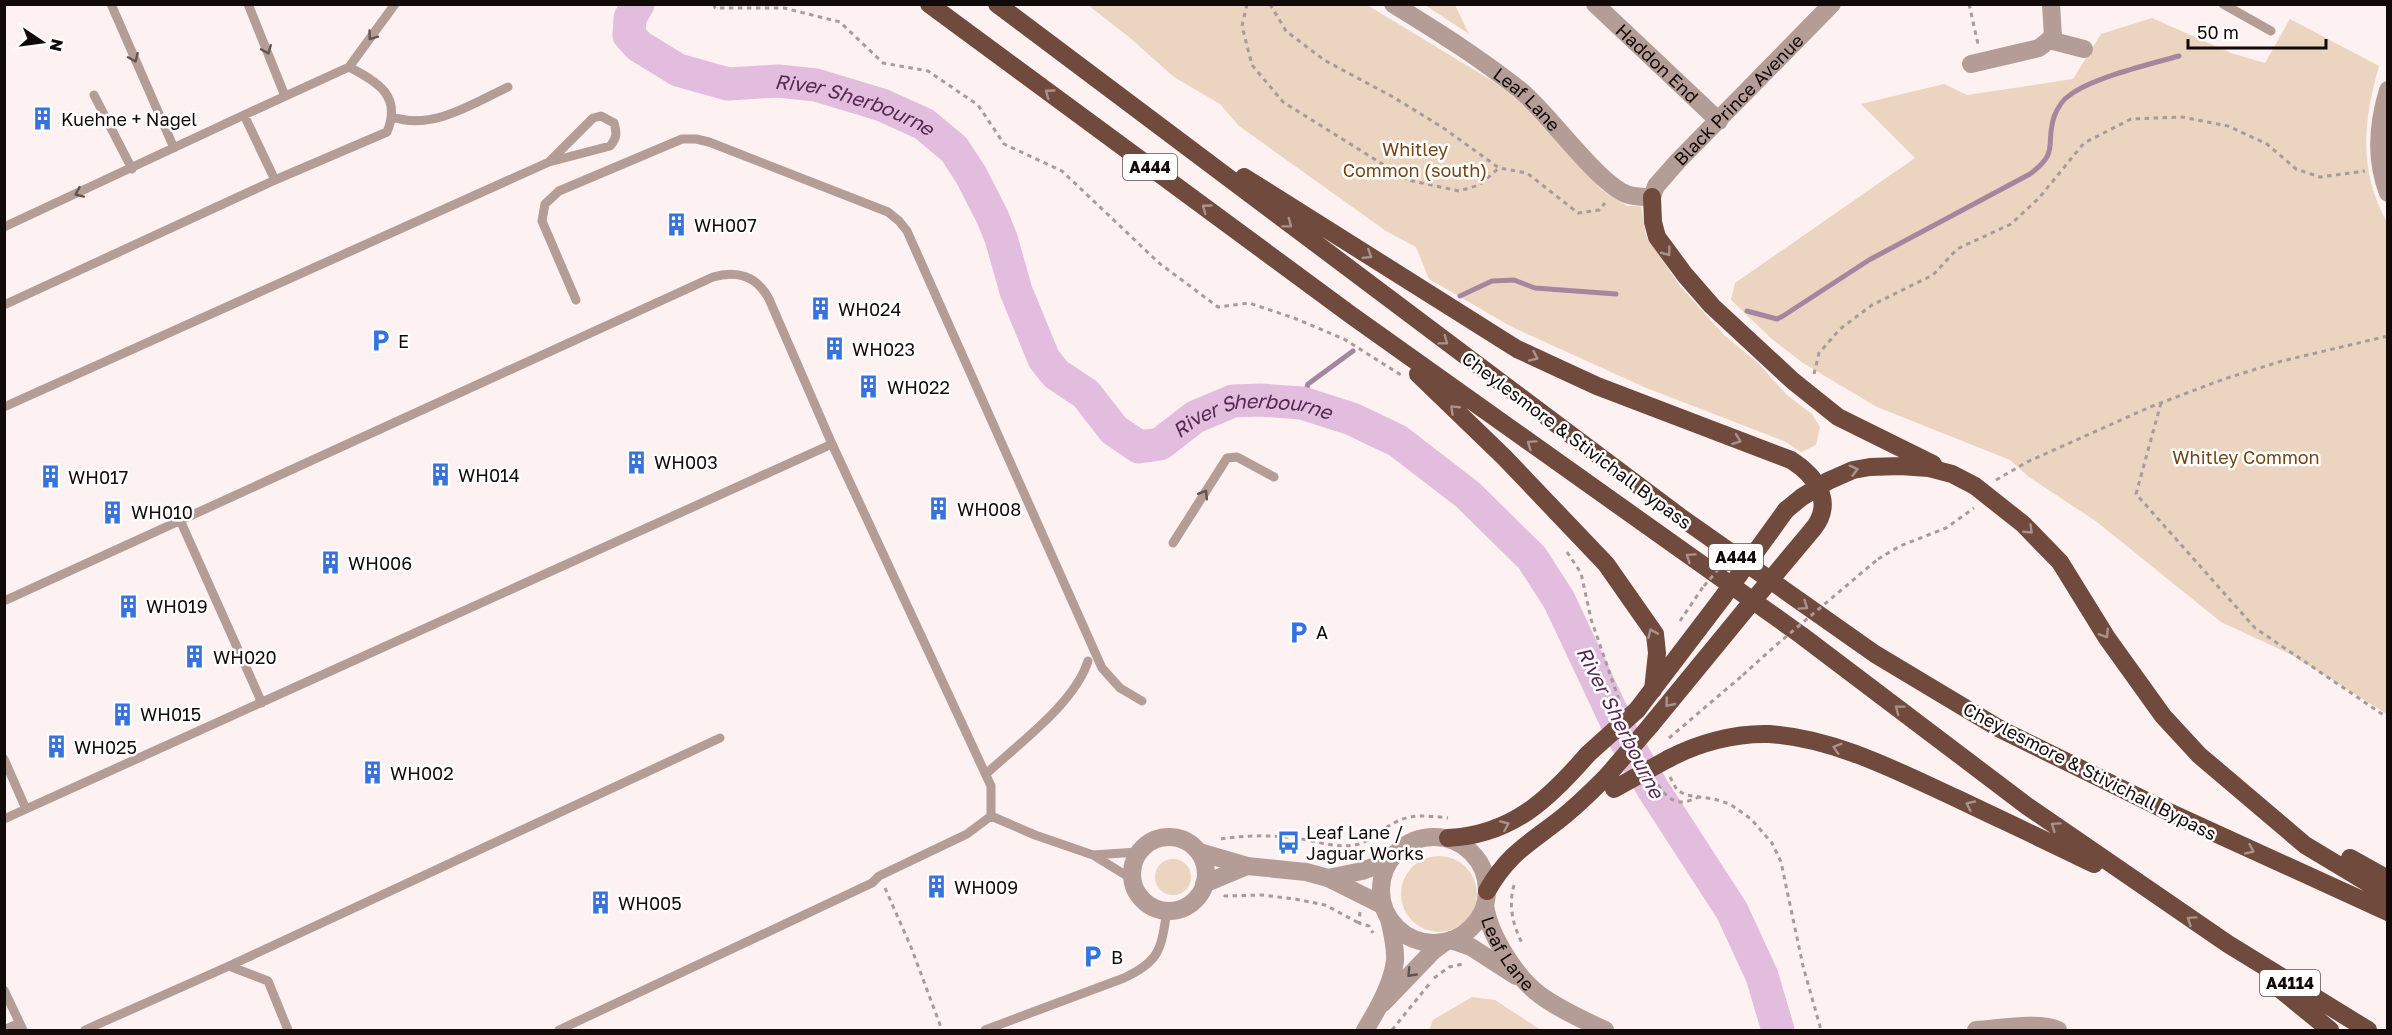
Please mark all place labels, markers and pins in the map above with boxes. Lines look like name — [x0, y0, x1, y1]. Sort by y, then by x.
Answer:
building icon: Kuehne + Nagel — [30, 106, 56, 132]
place label: Kuehne + Nagel — [61, 108, 197, 130]
building icon: WH007 — [663, 212, 689, 238]
place label: WH007 — [694, 214, 757, 236]
building icon: WH024 — [807, 296, 833, 322]
place label: WH024 — [838, 298, 902, 320]
parking icon: E — [367, 328, 393, 354]
place label: E — [398, 330, 409, 352]
building icon: WH023 — [821, 336, 847, 362]
place label: WH023 — [852, 338, 915, 360]
building icon: WH022 — [856, 374, 882, 400]
place label: WH022 — [887, 376, 950, 398]
building icon: WH003 — [623, 449, 649, 475]
place label: WH003 — [654, 451, 718, 473]
building icon: WH014 — [427, 462, 453, 488]
building icon: WH017 — [37, 464, 63, 490]
place label: WH014 — [458, 464, 520, 486]
place label: WH017 — [68, 466, 128, 488]
building icon: WH008 — [926, 496, 952, 522]
place label: WH008 — [957, 498, 1021, 520]
building icon: WH010 — [100, 499, 126, 525]
place label: WH010 — [131, 501, 193, 523]
building icon: WH006 — [317, 550, 343, 576]
place label: WH006 — [348, 552, 412, 574]
building icon: WH019 — [115, 593, 141, 619]
place label: WH019 — [146, 595, 208, 617]
parking icon: A — [1285, 619, 1311, 645]
place label: A — [1316, 621, 1328, 643]
building icon: WH020 — [182, 644, 208, 670]
place label: WH020 — [213, 646, 277, 668]
building icon: WH015 — [109, 701, 135, 727]
place label: WH015 — [140, 703, 201, 725]
building icon: WH025 — [43, 734, 69, 760]
place label: WH025 — [74, 736, 137, 758]
building icon: WH002 — [359, 760, 385, 786]
place label: WH002 — [390, 762, 454, 784]
place label: Leaf Lane / Jaguar Works — [1306, 821, 1424, 864]
bus stop icon: Leaf Lane / Jaguar Works — [1275, 829, 1301, 855]
building icon: WH009 — [923, 874, 949, 900]
place label: WH009 — [954, 876, 1018, 898]
building icon: WH005 — [587, 890, 613, 916]
place label: WH005 — [618, 892, 682, 914]
parking icon: B — [1080, 944, 1106, 970]
place label: B — [1111, 946, 1123, 968]

